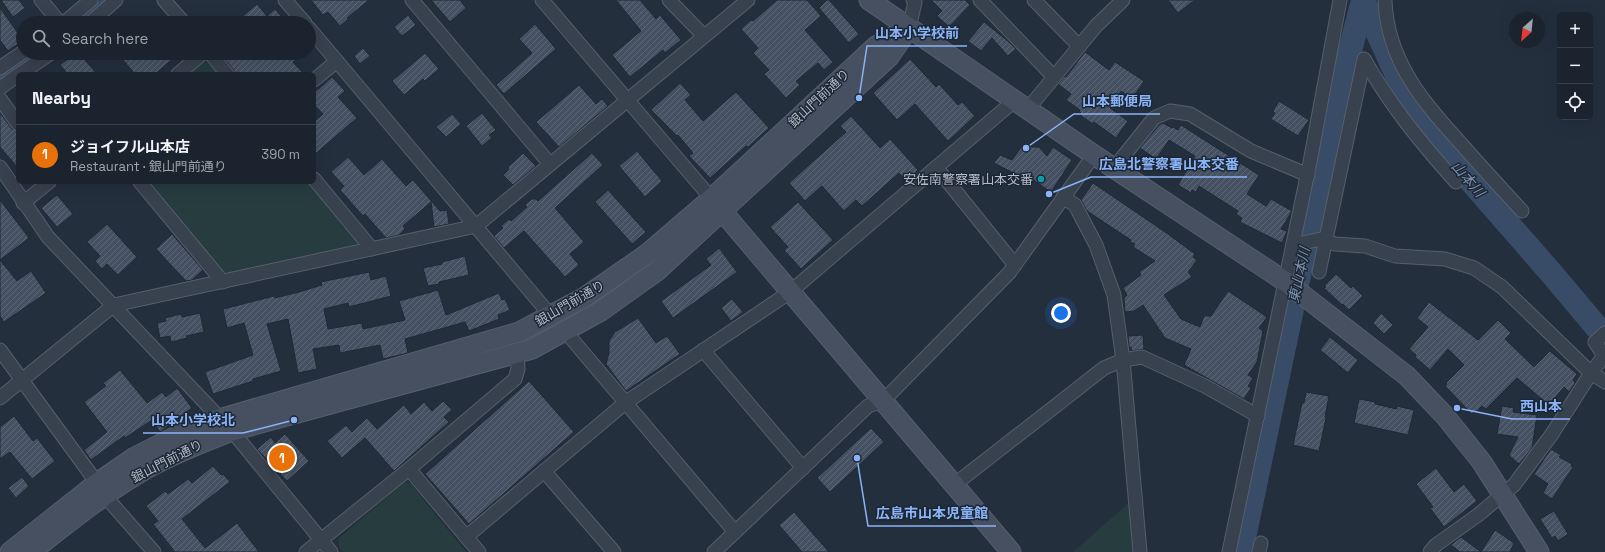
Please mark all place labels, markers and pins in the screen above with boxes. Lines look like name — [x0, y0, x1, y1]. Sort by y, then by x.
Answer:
callout: 山本小学校前 — [867, 20, 967, 46]
callout: 山本郵便局 — [1074, 88, 1160, 114]
callout: 広島北警察署山本交番 — [1091, 151, 1247, 177]
place label: 安佐南警察署山本交番 — [903, 171, 1033, 188]
marker: 安佐南警察署山本交番 — [1036, 174, 1046, 184]
callout: 西山本 — [1512, 393, 1570, 419]
callout: 山本小学校北 — [143, 407, 243, 433]
pin: 1 — [269, 443, 295, 473]
callout: 広島市山本児童館 — [868, 500, 996, 526]

